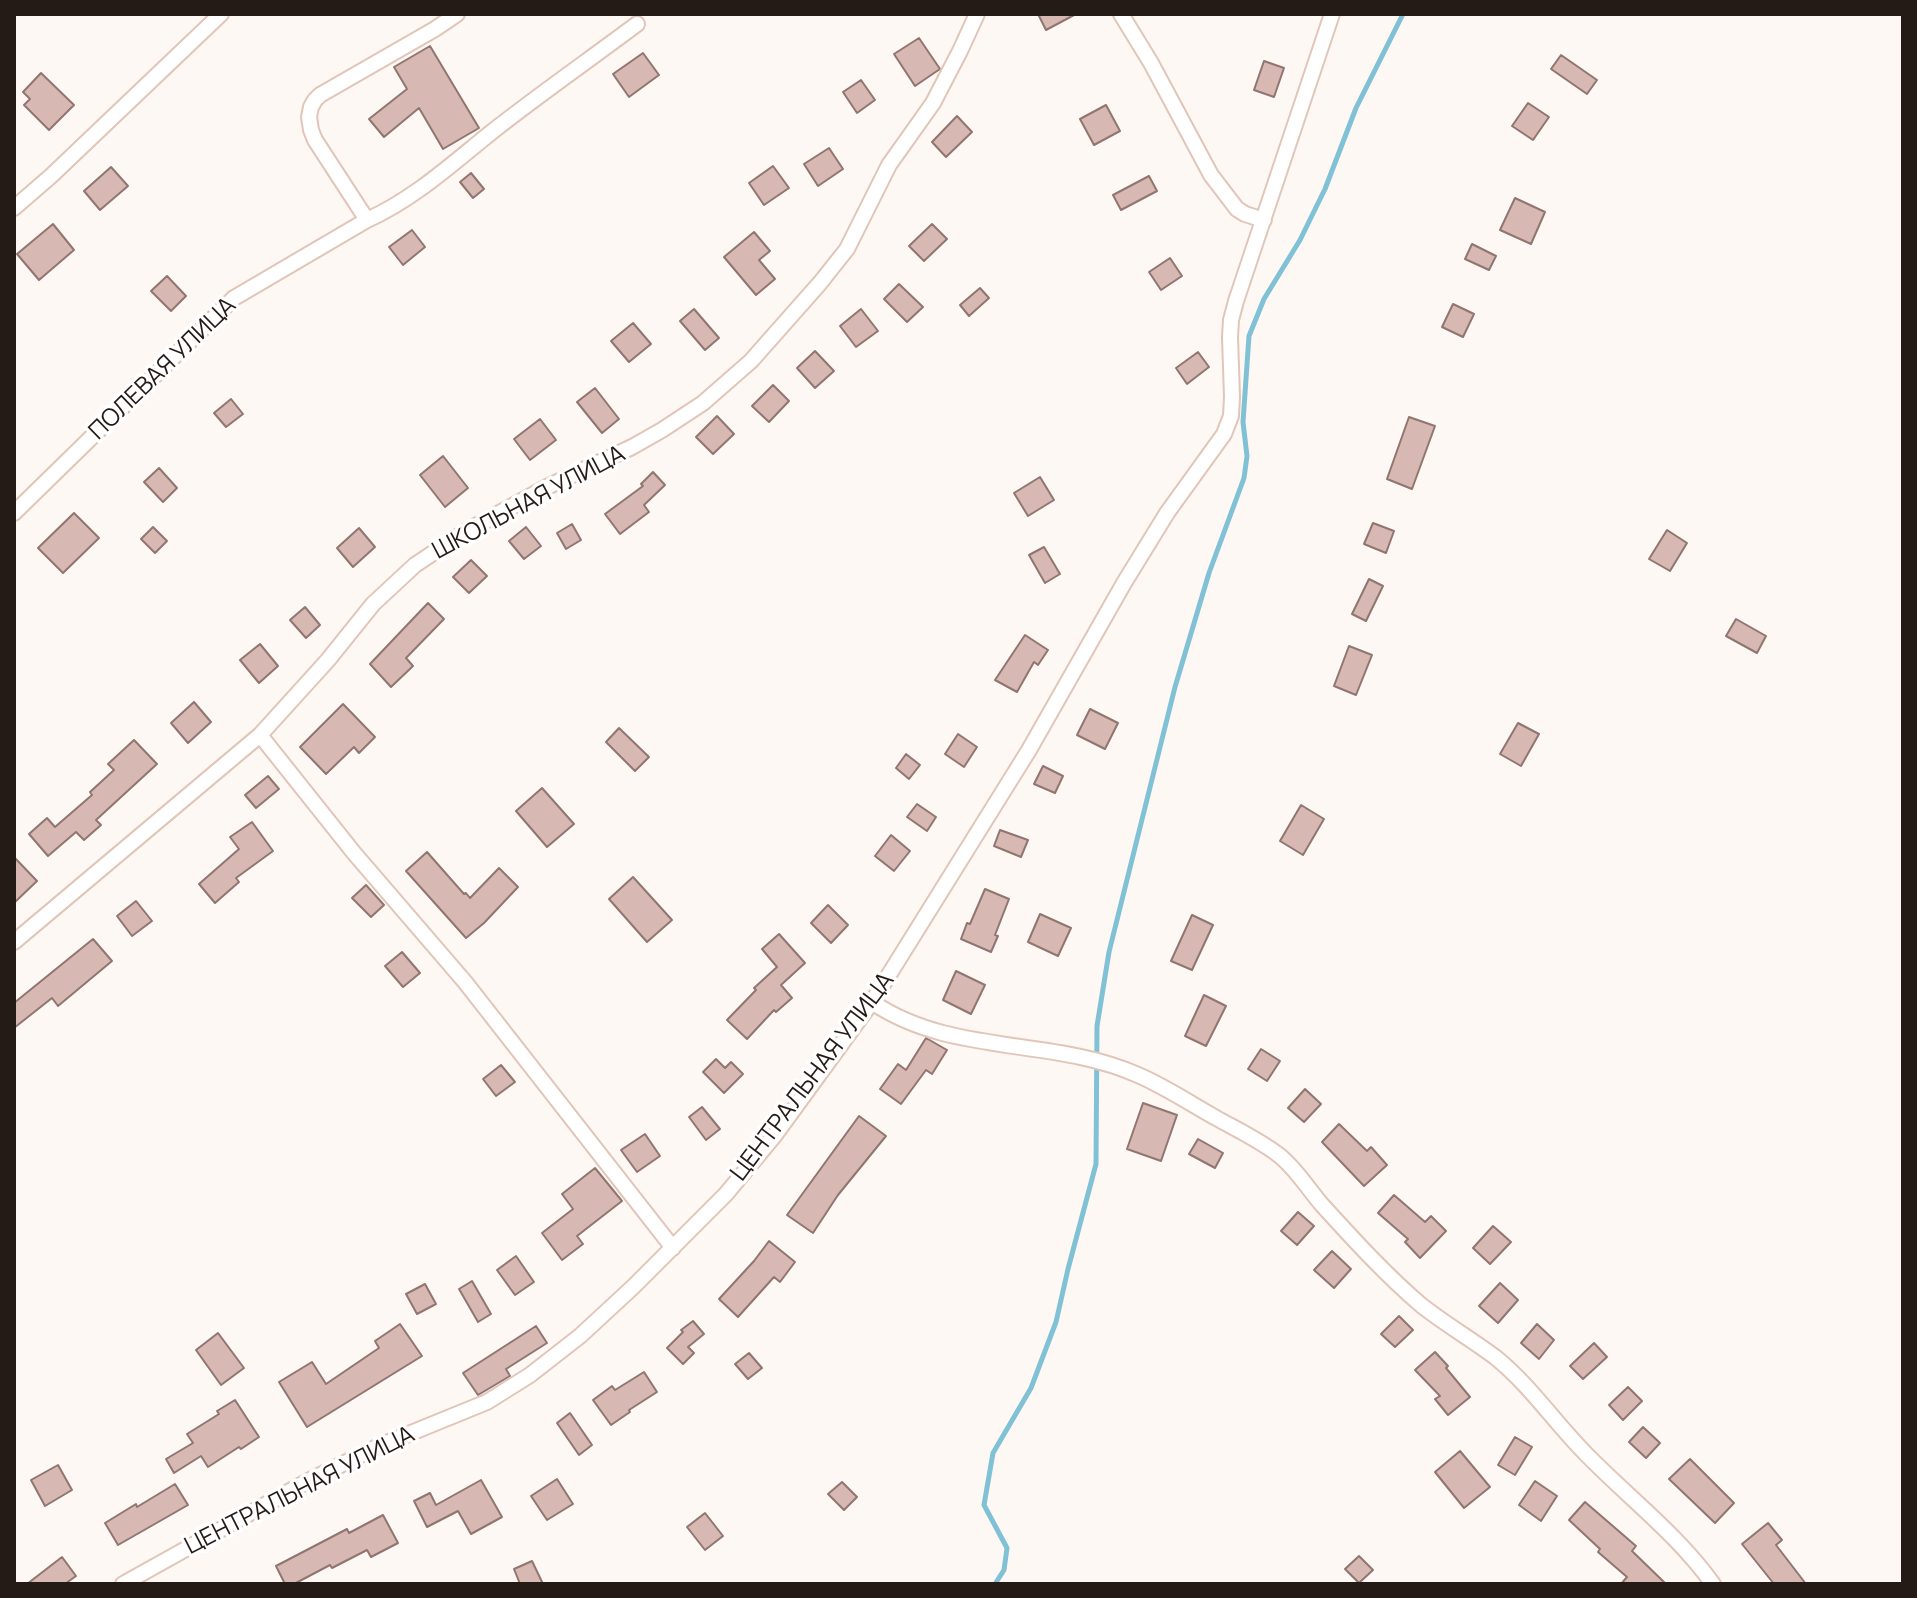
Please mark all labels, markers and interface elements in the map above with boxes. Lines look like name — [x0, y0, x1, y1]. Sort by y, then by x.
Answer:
street label: ПОЛЕВАЯ УЛИЦА — [84, 292, 242, 446]
street label: ШКОЛЬНАЯ УЛИЦА — [428, 440, 630, 566]
street label: ЦЕНТРАЛЬНАЯ УЛИЦА — [725, 967, 901, 1187]
street label: ЦЕНТРАЛЬНАЯ УЛИЦА — [180, 1421, 420, 1561]

